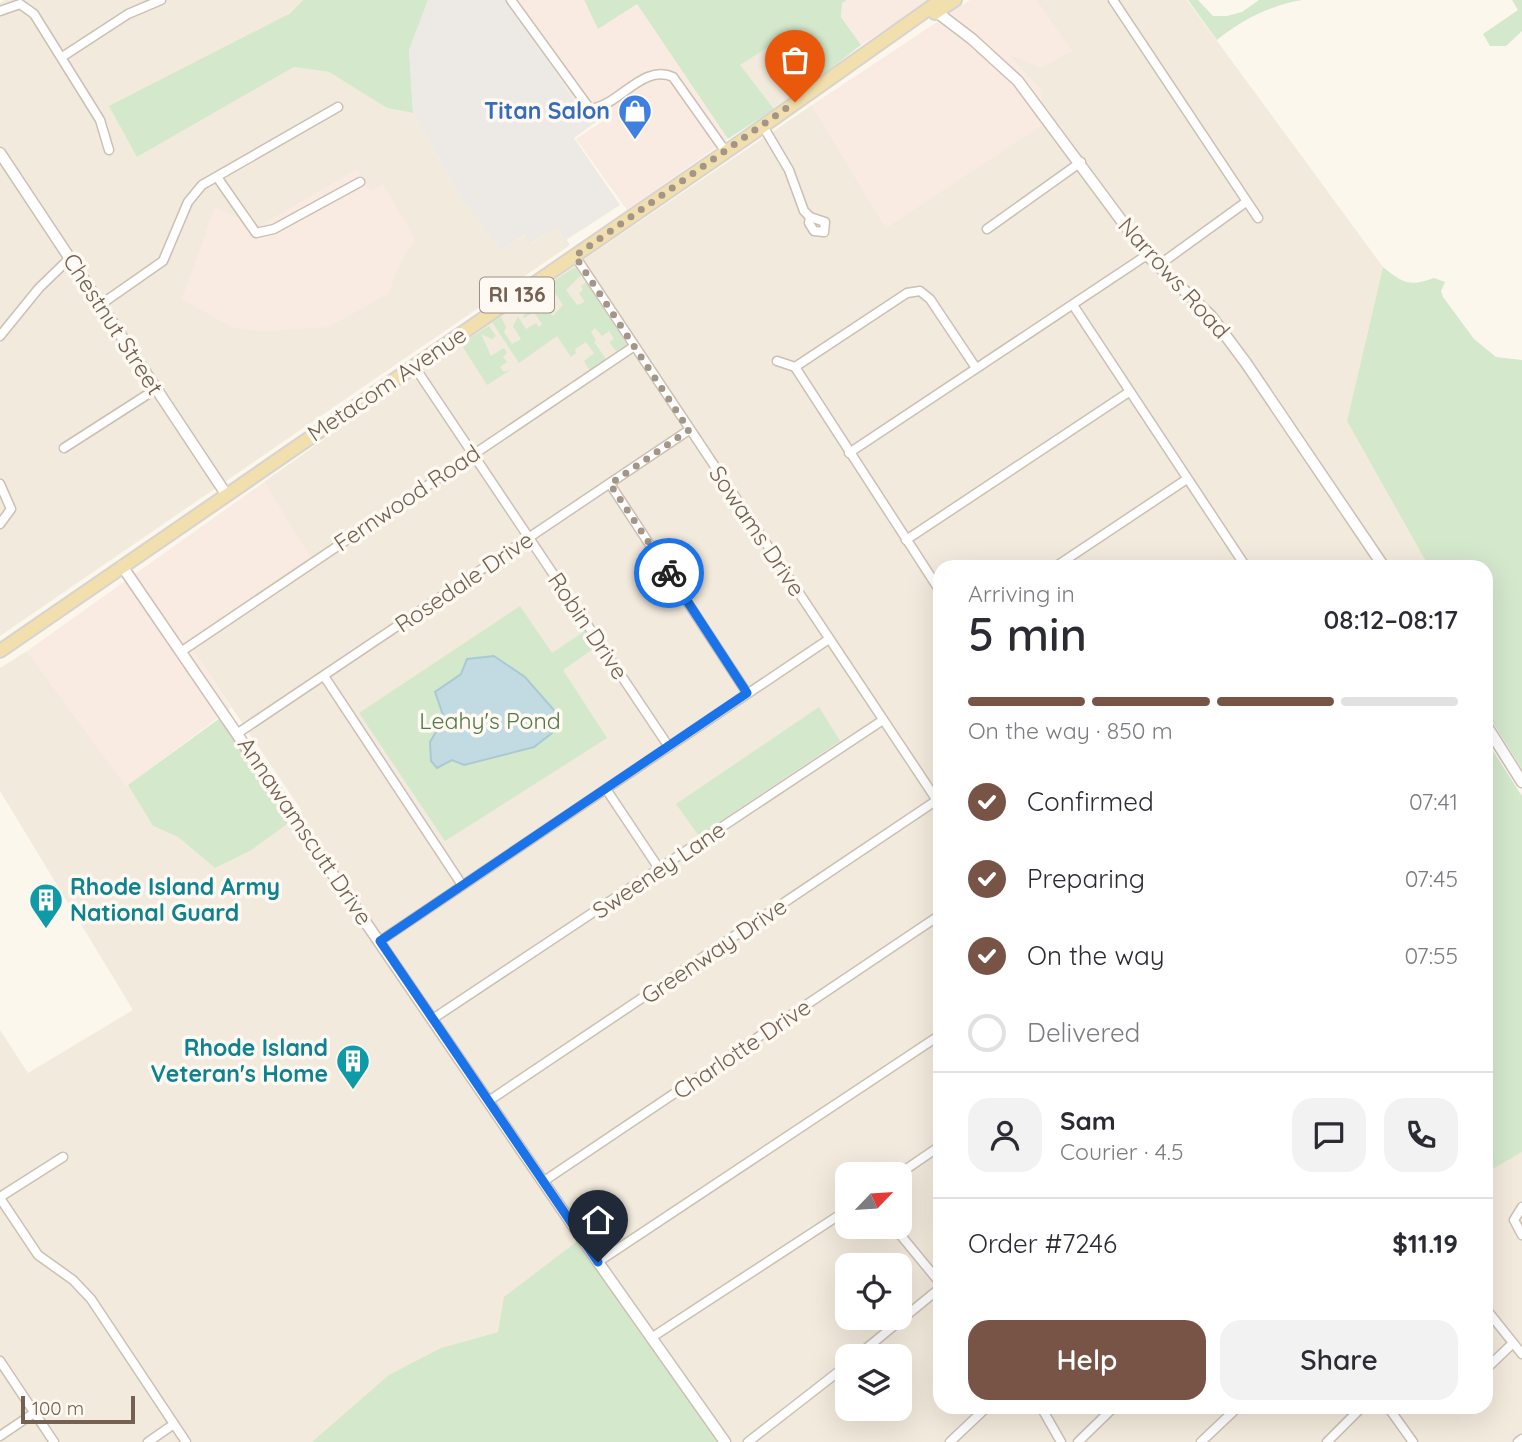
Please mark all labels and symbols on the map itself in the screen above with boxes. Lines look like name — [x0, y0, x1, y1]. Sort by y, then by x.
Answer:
pin — [765, 30, 825, 102]
shop icon: Titan Salon — [616, 92, 654, 141]
place label: Titan Salon — [484, 96, 610, 125]
street label: Narrows Road — [1112, 211, 1236, 344]
street label: Chestnut Street — [57, 247, 170, 400]
road number: RI 136 — [480, 278, 554, 312]
street label: Metacom Avenue — [302, 320, 472, 447]
street label: Fernwood Road — [328, 438, 485, 557]
street label: Sowams Drive — [703, 460, 812, 602]
street label: Rosedale Drive — [389, 525, 538, 638]
courier — [634, 538, 704, 608]
street label: Robin Drive — [542, 567, 635, 685]
park label: Leahy's Pond — [419, 706, 561, 735]
street label: Annawamscutt Drive — [232, 731, 379, 930]
street label: Sweeney Lane — [587, 814, 731, 925]
place label: Rhode Island Army National Guard — [70, 872, 280, 927]
building icon: Rhode Island Army National Guard — [27, 881, 65, 930]
street label: Greenway Drive — [635, 891, 792, 1010]
street label: Charlotte Drive — [667, 992, 816, 1105]
place label: Rhode Island Veteran's Home — [151, 1033, 328, 1088]
building icon: Rhode Island Veteran's Home — [334, 1042, 372, 1091]
north arrow — [835, 1162, 912, 1239]
pin — [568, 1190, 628, 1262]
scale bar — [21, 1393, 135, 1425]

